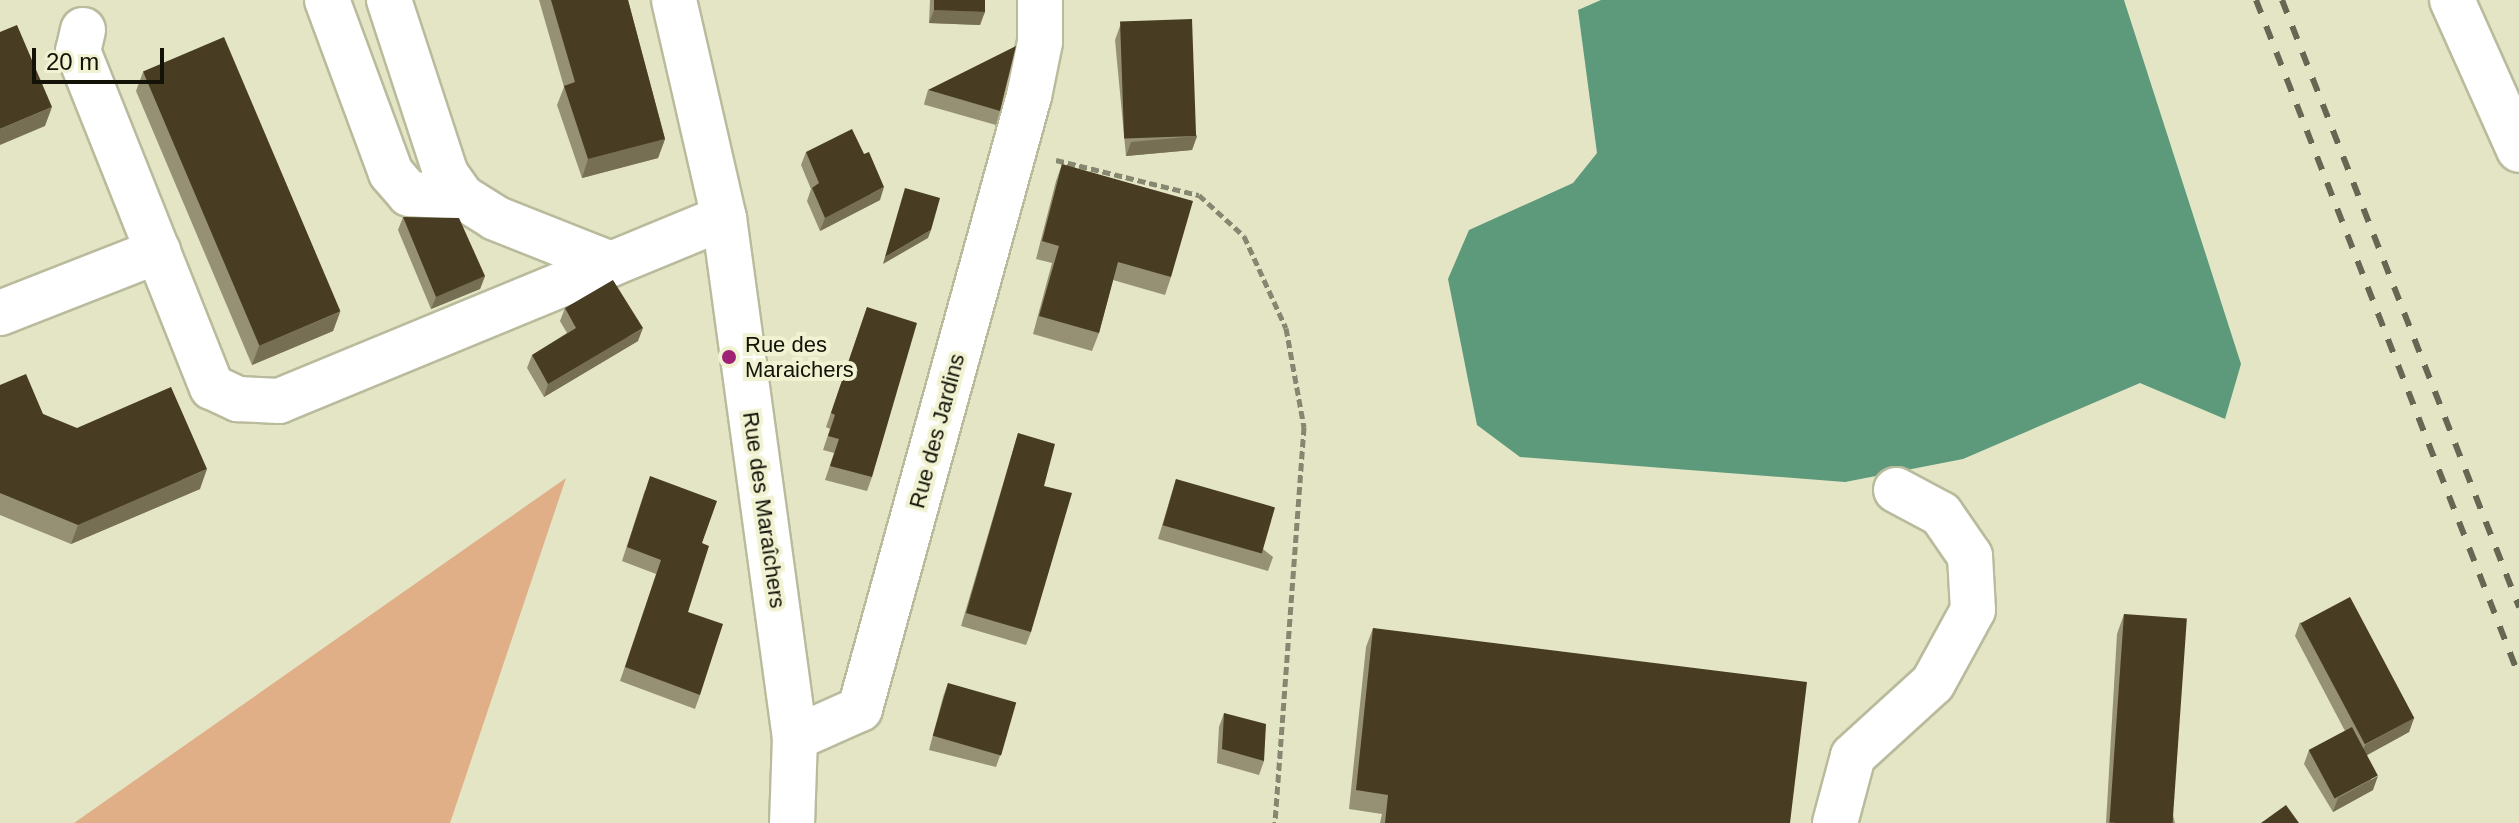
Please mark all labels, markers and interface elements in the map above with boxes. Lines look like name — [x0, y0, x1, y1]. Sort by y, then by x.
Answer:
scale bar — [36, 32, 168, 82]
text: 20 m — [46, 48, 99, 75]
place label: Rue des Maraichers — [745, 331, 854, 382]
marker: Rue des Maraichers — [720, 348, 738, 366]
street label: Rue des Jardins — [904, 351, 970, 511]
street label: Rue des Maraîchers — [737, 410, 791, 610]

